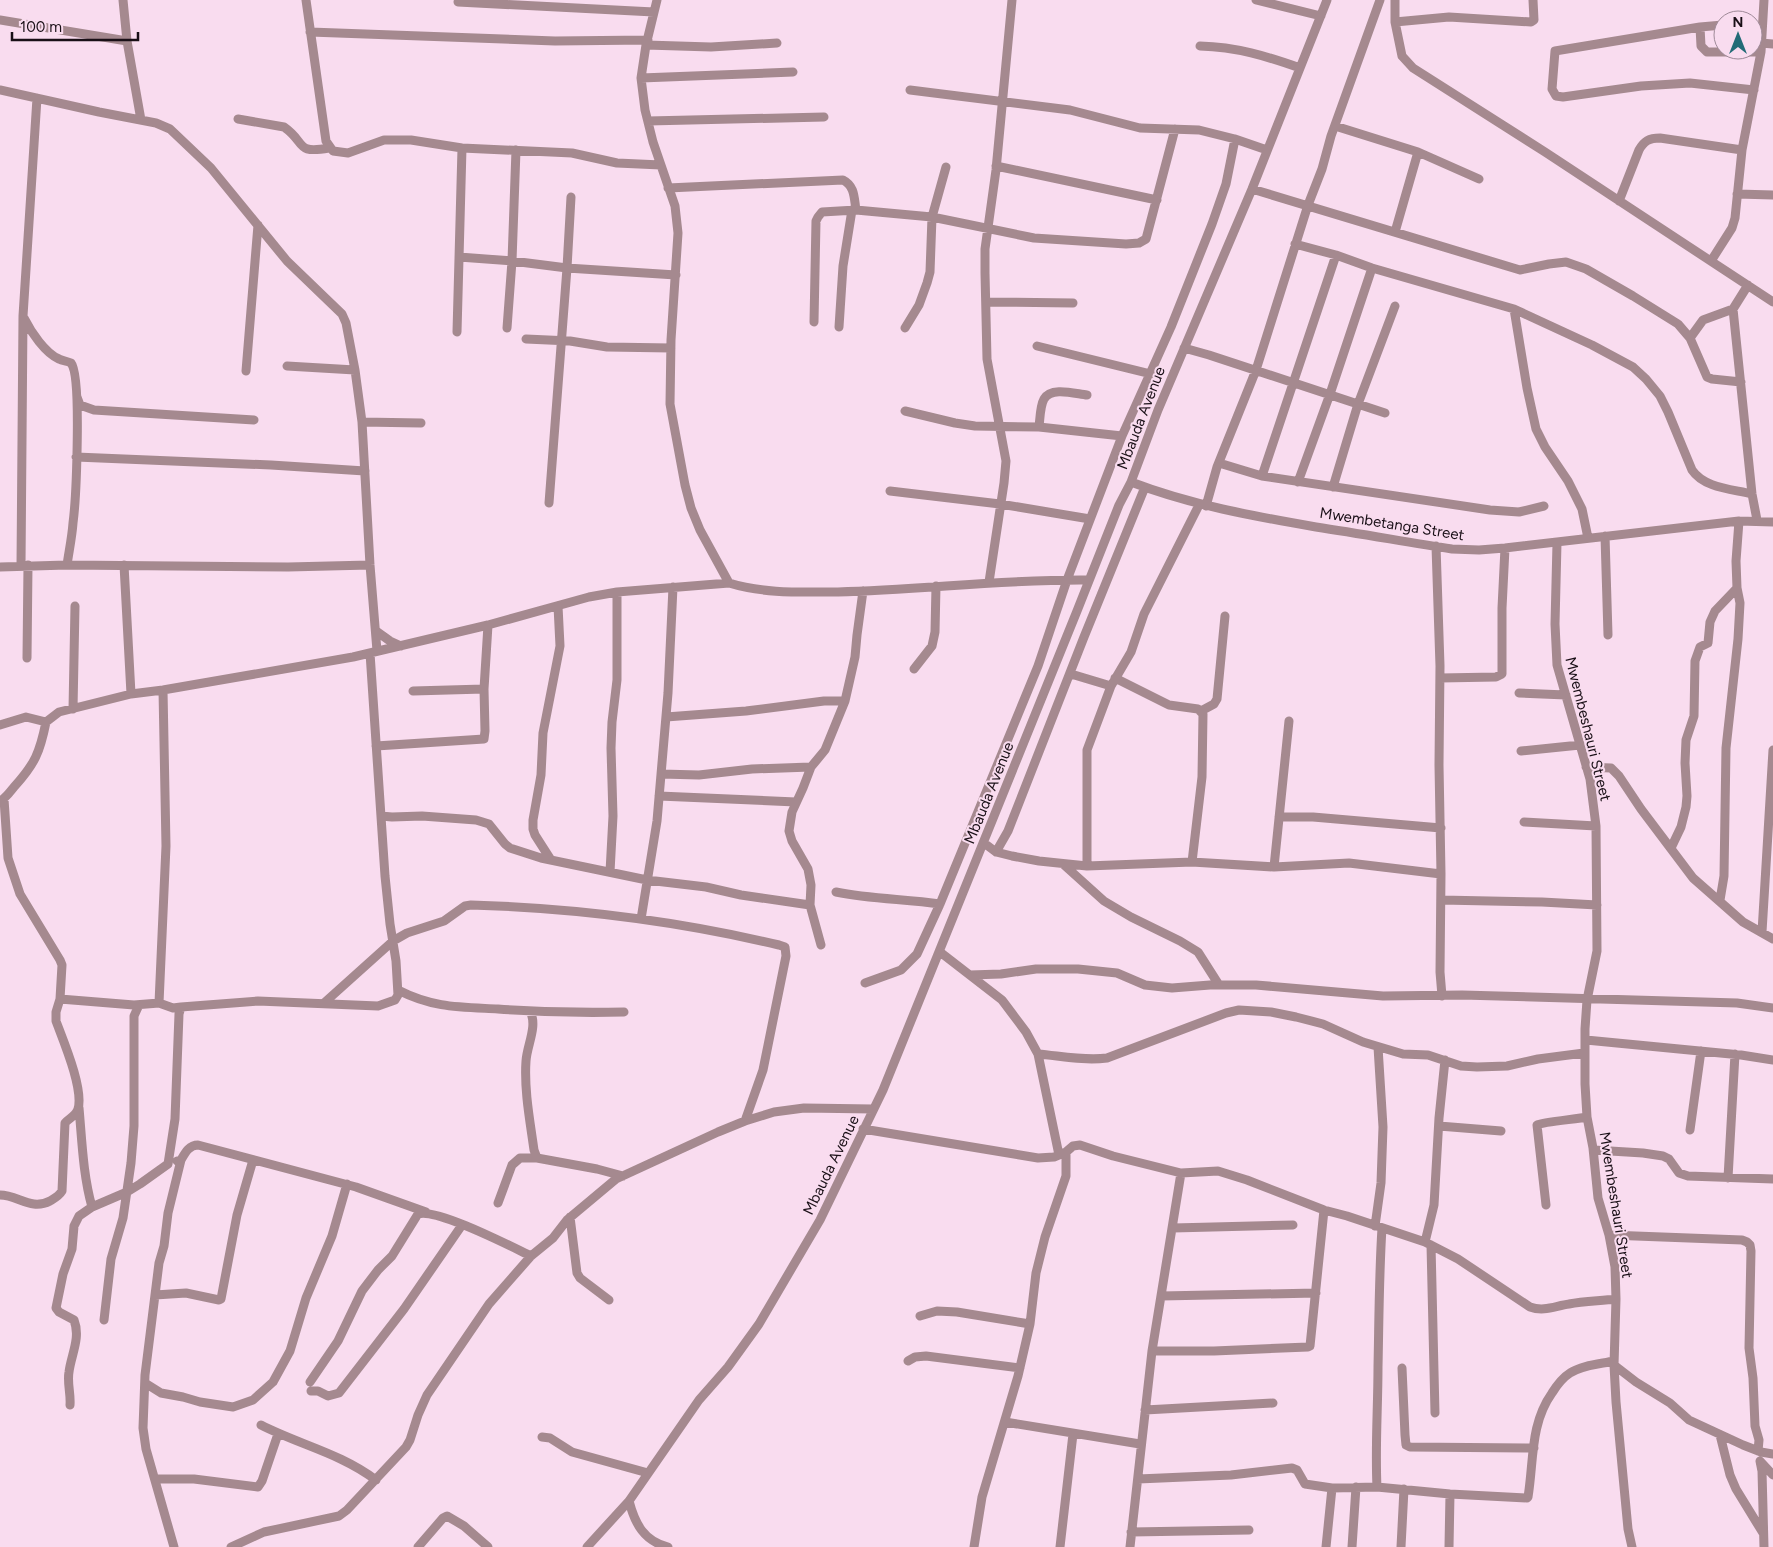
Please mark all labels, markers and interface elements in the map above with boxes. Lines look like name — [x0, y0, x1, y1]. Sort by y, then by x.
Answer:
scale bar — [12, 10, 139, 42]
north arrow — [1713, 10, 1763, 60]
text: N — [1733, 14, 1743, 31]
text: 100 m — [20, 18, 62, 36]
street label: Mbauda Avenue — [1113, 364, 1169, 472]
street label: Mwembetanga Street — [1318, 504, 1466, 544]
street label: Mwembeshauri Street — [1561, 655, 1615, 803]
street label: Mbauda Avenue — [960, 739, 1018, 847]
street label: Mbauda Avenue — [799, 1112, 863, 1218]
street label: Mwembeshauri Street — [1596, 1131, 1637, 1280]

